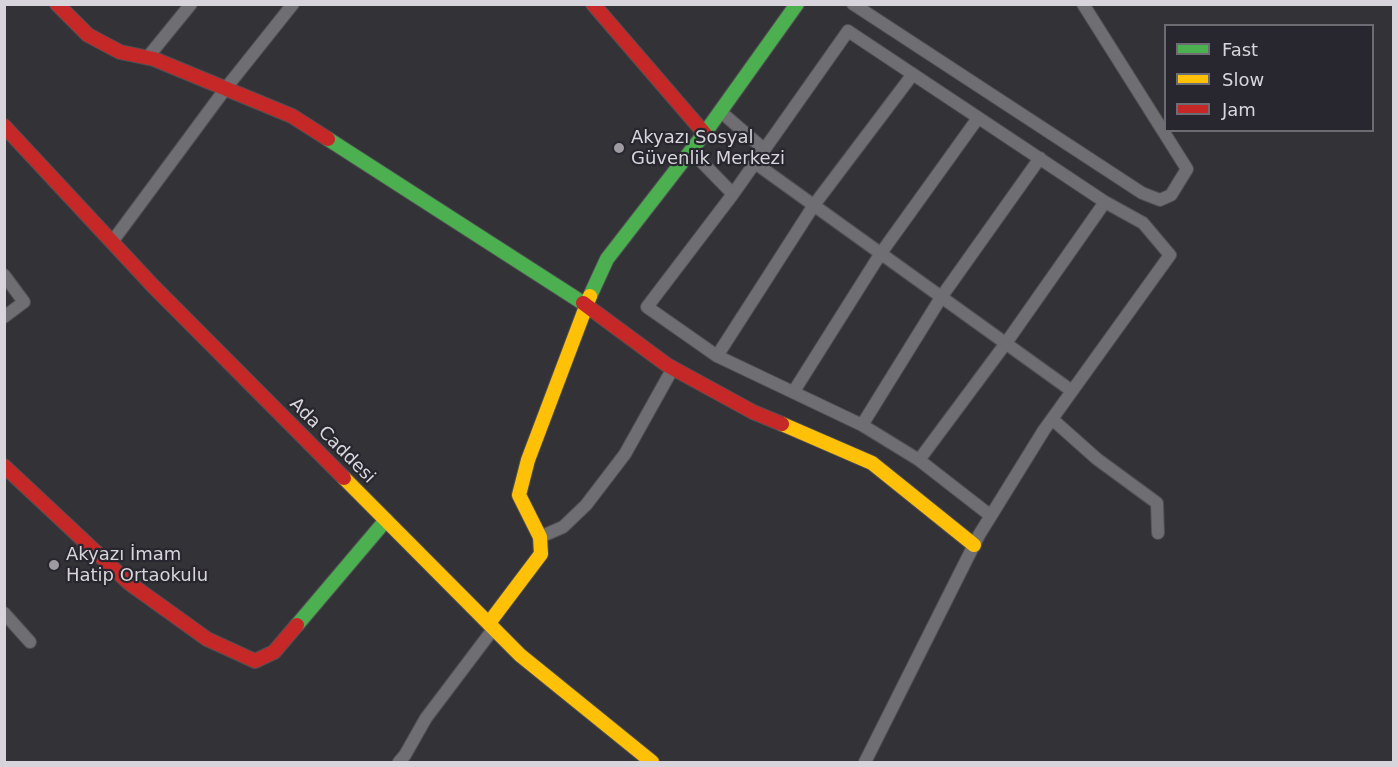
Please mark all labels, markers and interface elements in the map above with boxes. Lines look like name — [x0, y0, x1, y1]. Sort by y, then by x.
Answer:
legend — [1164, 24, 1374, 132]
text: Fast — [1222, 39, 1258, 60]
text: Slow — [1222, 69, 1264, 90]
text: Jam — [1222, 99, 1256, 120]
place label: Akyazı Sosyal Güvenlik Merkezi — [631, 127, 785, 170]
marker: Akyazı Sosyal Güvenlik Merkezi — [612, 141, 626, 155]
street label: Ada Caddesi — [285, 394, 379, 488]
place label: Akyazı İmam Hatip Ortaokulu — [66, 544, 208, 586]
marker: Akyazı İmam Hatip Ortaokulu — [47, 558, 61, 572]

